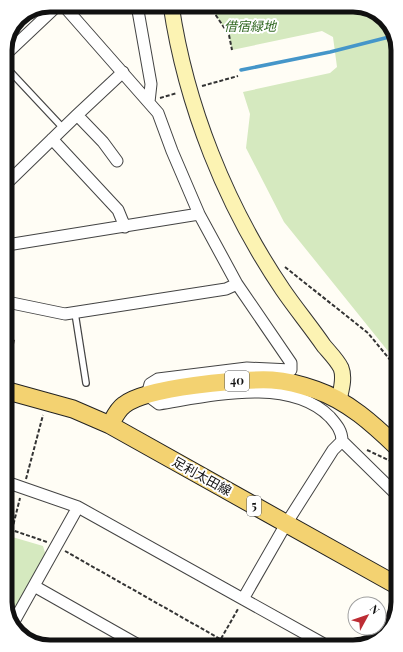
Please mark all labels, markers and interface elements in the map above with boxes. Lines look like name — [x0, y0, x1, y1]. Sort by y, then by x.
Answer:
park label: 借宿緑地 — [224, 17, 278, 34]
road number: 40 — [225, 371, 249, 391]
street label: 足利太田線 — [170, 452, 235, 499]
road number: 5 — [247, 496, 261, 516]
north arrow — [347, 596, 387, 636]
text: N — [367, 601, 383, 617]

